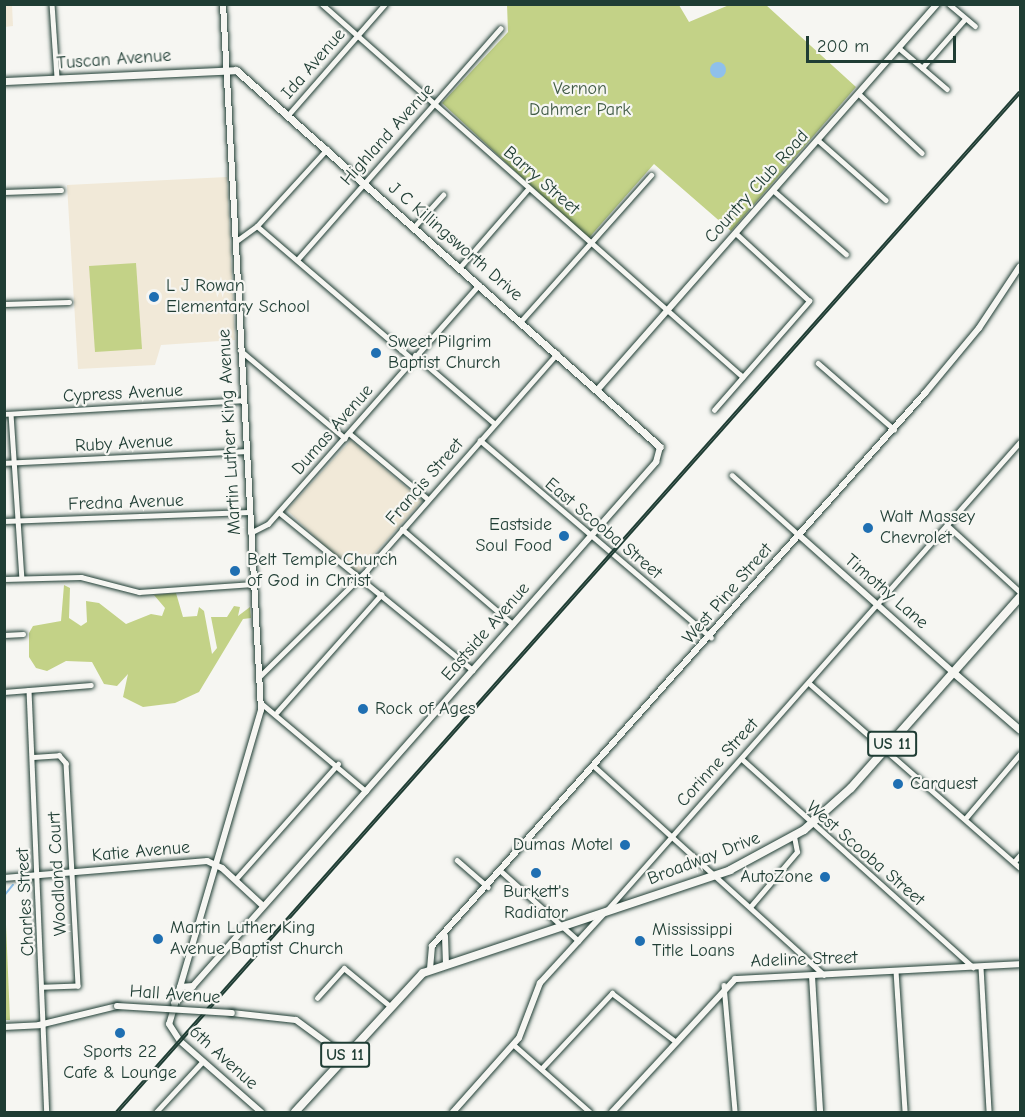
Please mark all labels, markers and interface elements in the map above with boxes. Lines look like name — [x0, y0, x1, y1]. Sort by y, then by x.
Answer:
street label: Ida Avenue — [277, 24, 351, 104]
scale bar — [809, 24, 959, 62]
text: 200 m — [817, 36, 869, 57]
street label: Tuscan Avenue — [56, 45, 172, 75]
park label: Vernon Dahmer Park — [529, 79, 631, 122]
street label: Highland Avenue — [337, 80, 439, 190]
street label: Country Club Road — [701, 126, 813, 248]
street label: Barry Street — [498, 142, 584, 220]
street label: J C Killingsworth Drive — [383, 178, 527, 306]
place label: L J Rowan Elementary School — [166, 276, 310, 318]
marker: L J Rowan Elementary School — [147, 290, 161, 304]
street label: Martin Luther King Avenue — [214, 328, 246, 536]
place label: Sweet Pilgrim Baptist Church — [388, 332, 501, 374]
marker: Sweet Pilgrim Baptist Church — [369, 346, 383, 360]
street label: Cypress Avenue — [62, 380, 184, 408]
street label: Dumas Avenue — [288, 380, 378, 480]
street label: Ruby Avenue — [74, 431, 174, 457]
street label: Francis Street — [381, 434, 469, 530]
street label: East Scooba Street — [540, 474, 666, 584]
street label: Fredna Avenue — [68, 490, 184, 516]
place label: Walt Massey Chevrolet — [880, 507, 975, 550]
place label: Eastside Soul Food — [475, 515, 552, 558]
marker: Walt Massey Chevrolet — [861, 521, 875, 535]
marker: Eastside Soul Food — [557, 529, 571, 543]
street label: West Pine Street — [678, 539, 778, 649]
place label: Belt Temple Church of God in Christ — [247, 550, 397, 592]
street label: Timothy Lane — [840, 550, 932, 634]
marker: Belt Temple Church of God in Christ — [228, 564, 242, 578]
street label: Eastside Avenue — [437, 578, 535, 686]
place label: Rock of Ages — [375, 698, 475, 720]
marker: Rock of Ages — [356, 702, 370, 716]
street label: Corinne Street — [673, 714, 763, 812]
road number: US 11 — [866, 731, 918, 757]
place label: Carquest — [910, 773, 977, 795]
marker: Carquest — [891, 777, 905, 791]
street label: West Scooba Street — [801, 797, 929, 911]
street label: Woodland Court — [44, 811, 72, 937]
street label: Broadway Drive — [645, 828, 763, 890]
place label: Dumas Motel — [513, 834, 613, 856]
street label: Katie Avenue — [91, 837, 191, 867]
marker: Dumas Motel — [618, 838, 632, 852]
street label: Charles Street — [12, 847, 40, 957]
marker: Burkett's Radiator — [529, 866, 543, 880]
place label: AutoZone — [740, 866, 813, 888]
marker: AutoZone — [818, 870, 832, 884]
place label: Burkett's Radiator — [503, 882, 569, 924]
place label: Martin Luther King Avenue Baptist Church — [170, 918, 343, 960]
place label: Mississippi Title Loans — [652, 920, 735, 962]
marker: Martin Luther King Avenue Baptist Church — [151, 932, 165, 946]
marker: Mississippi Title Loans — [633, 934, 647, 948]
street label: Adeline Street — [750, 947, 858, 973]
street label: Hall Avenue — [129, 981, 221, 1009]
street label: 6th Avenue — [184, 1021, 262, 1095]
marker: Sports 22 Cafe & Lounge — [113, 1026, 127, 1040]
place label: Sports 22 Cafe & Lounge — [63, 1042, 177, 1084]
road number: US 11 — [320, 1042, 370, 1068]

